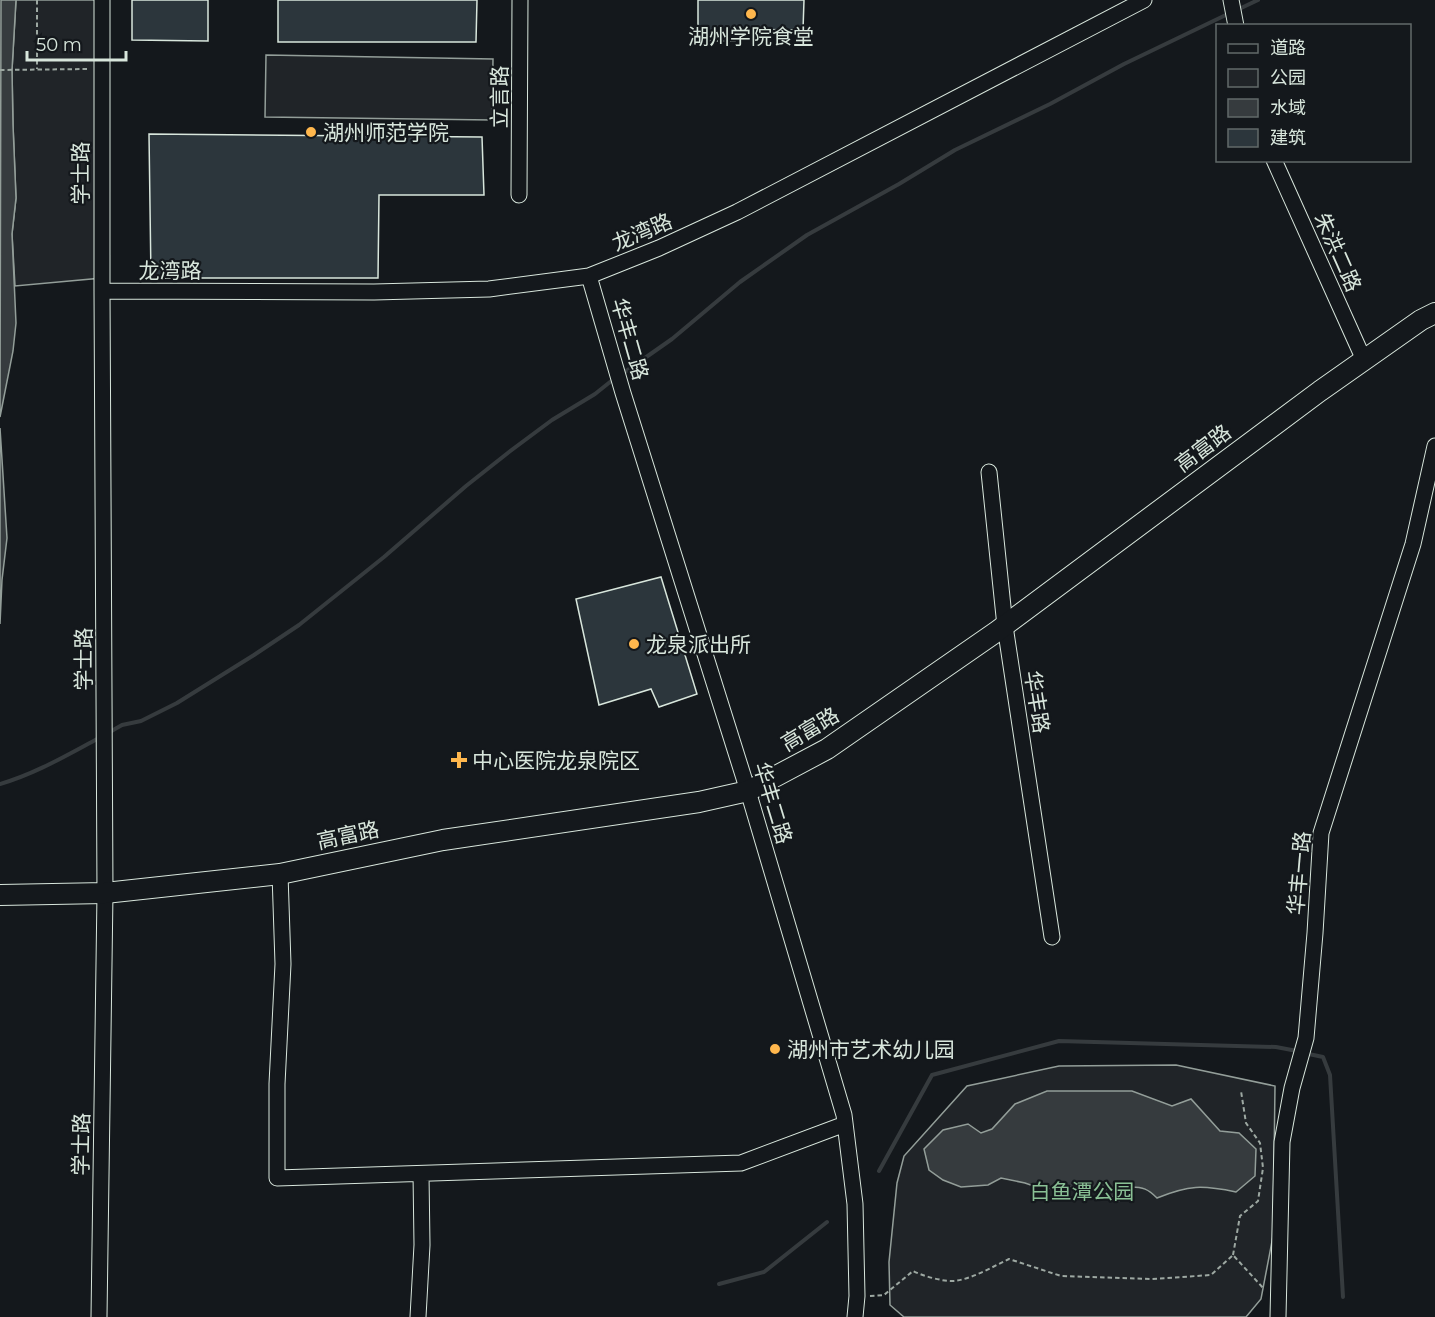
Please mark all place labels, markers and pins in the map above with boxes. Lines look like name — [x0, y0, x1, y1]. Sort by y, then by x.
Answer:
marker: 湖州学院食堂 — [744, 7, 758, 21]
place label: 湖州学院食堂 — [688, 24, 814, 49]
place label: 湖州师范学院 — [323, 120, 449, 145]
marker: 湖州师范学院 — [304, 125, 318, 139]
place label: 龙泉派出所 — [646, 632, 751, 657]
marker: 龙泉派出所 — [627, 637, 641, 651]
place label: 中心医院龙泉院区 — [472, 748, 640, 773]
marker: 中心医院龙泉院区 — [450, 751, 468, 769]
place label: 湖州市艺术幼儿园 — [787, 1037, 955, 1062]
marker: 湖州市艺术幼儿园 — [768, 1042, 782, 1056]

